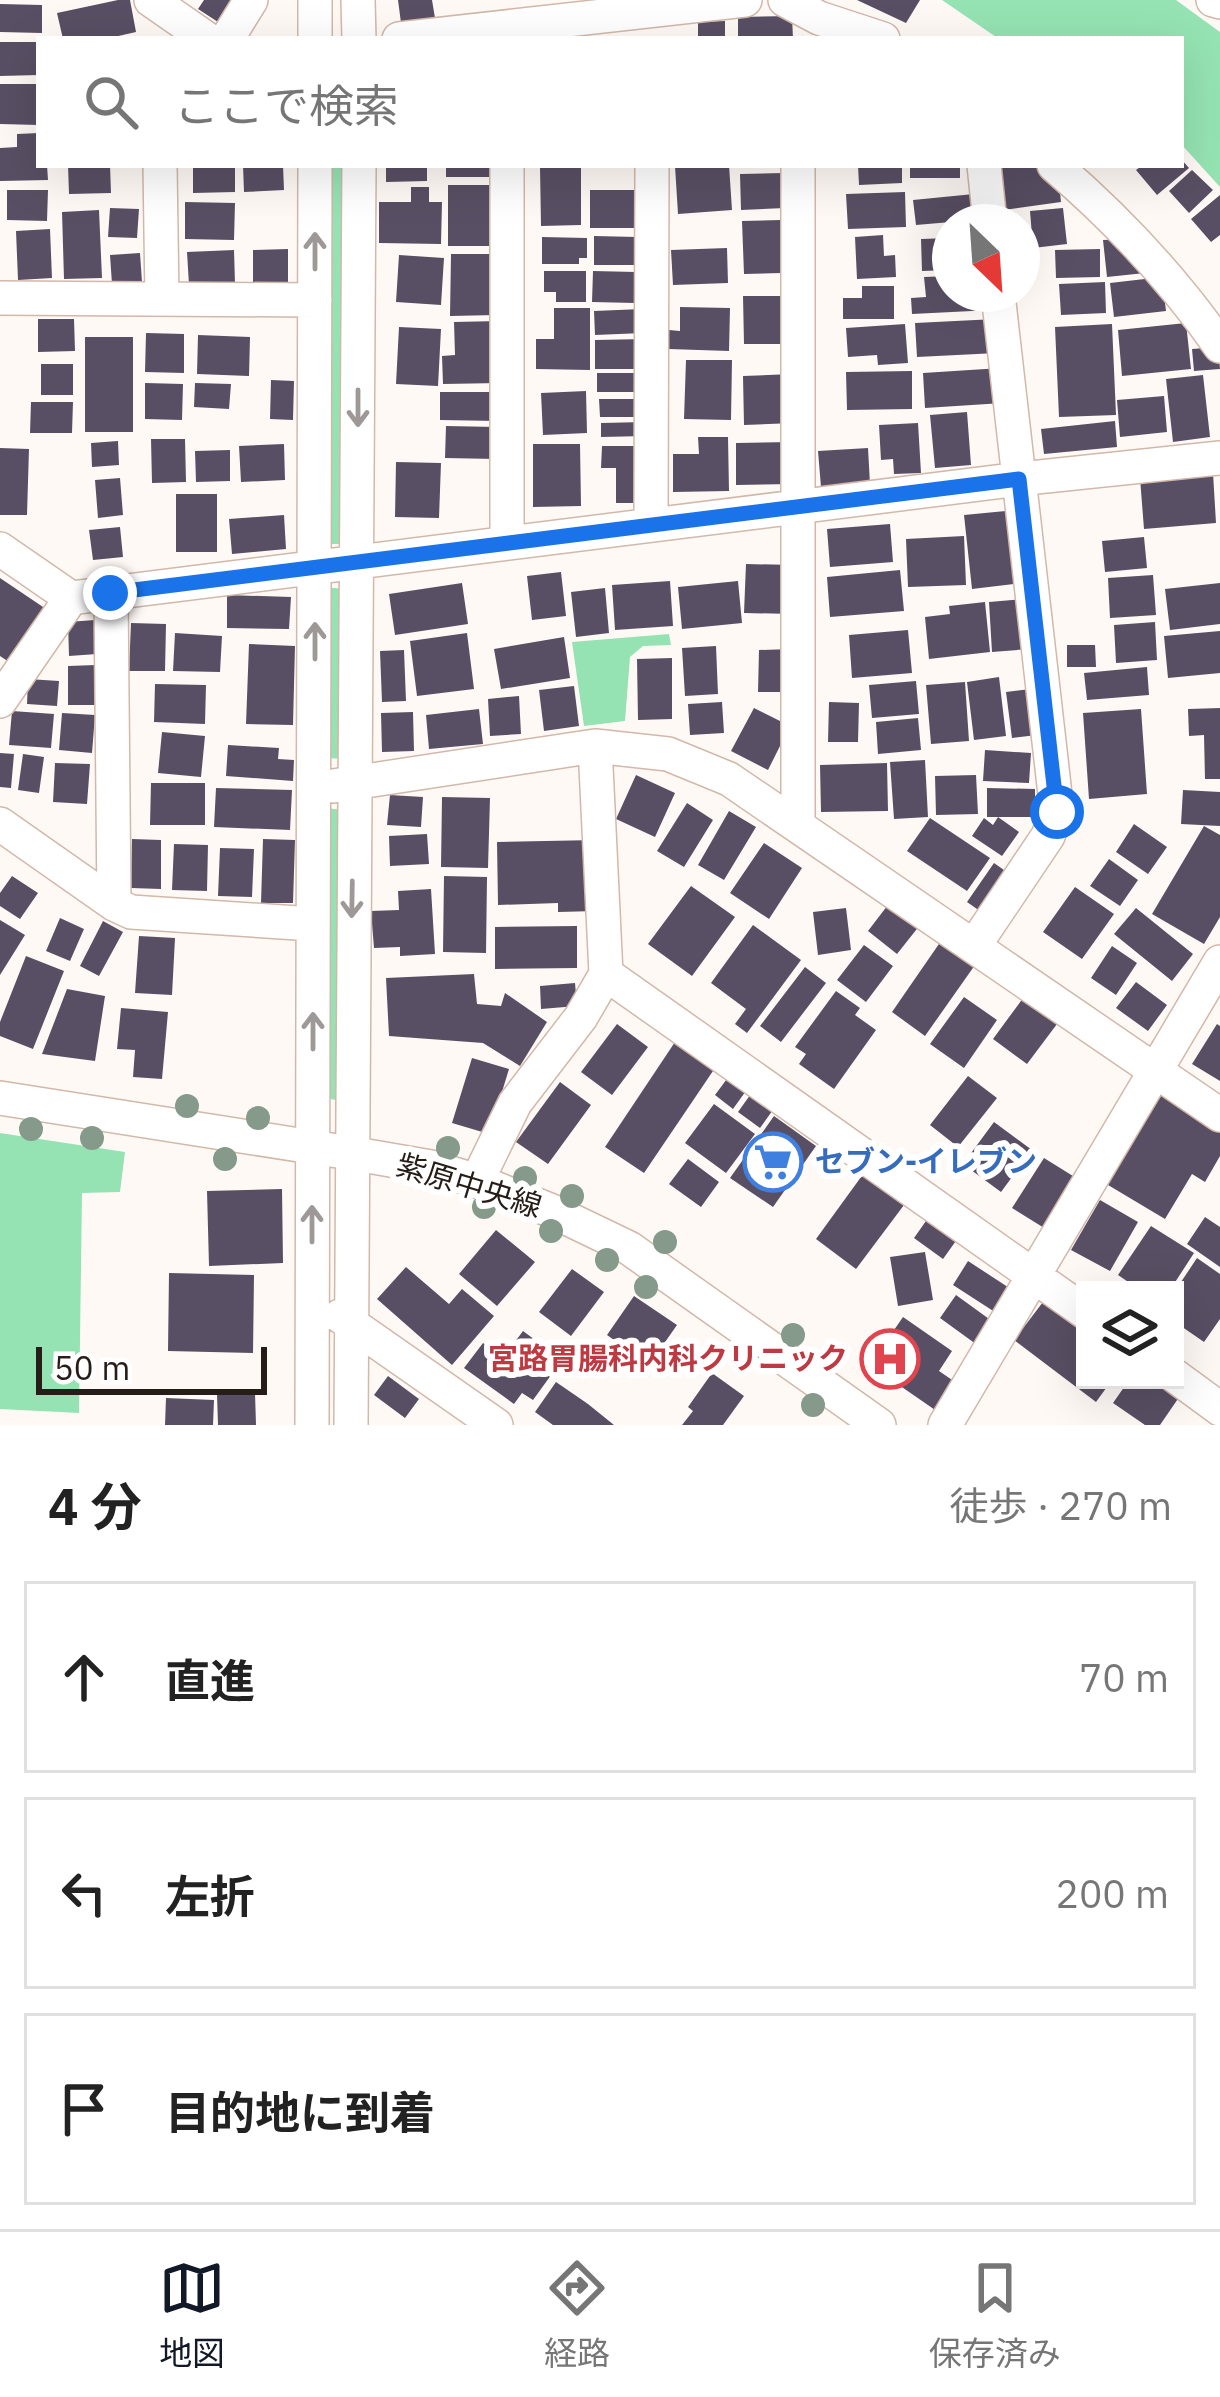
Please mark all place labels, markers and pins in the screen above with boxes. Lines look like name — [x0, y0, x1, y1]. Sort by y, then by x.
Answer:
supermarket icon: セブン-イレブン — [742, 1131, 804, 1193]
place label: セブン-イレブン — [815, 1141, 1037, 1180]
hospital icon: 宮路胃腸科内科クリニック — [859, 1328, 921, 1390]
place label: 宮路胃腸科内科クリニック — [488, 1338, 848, 1377]

